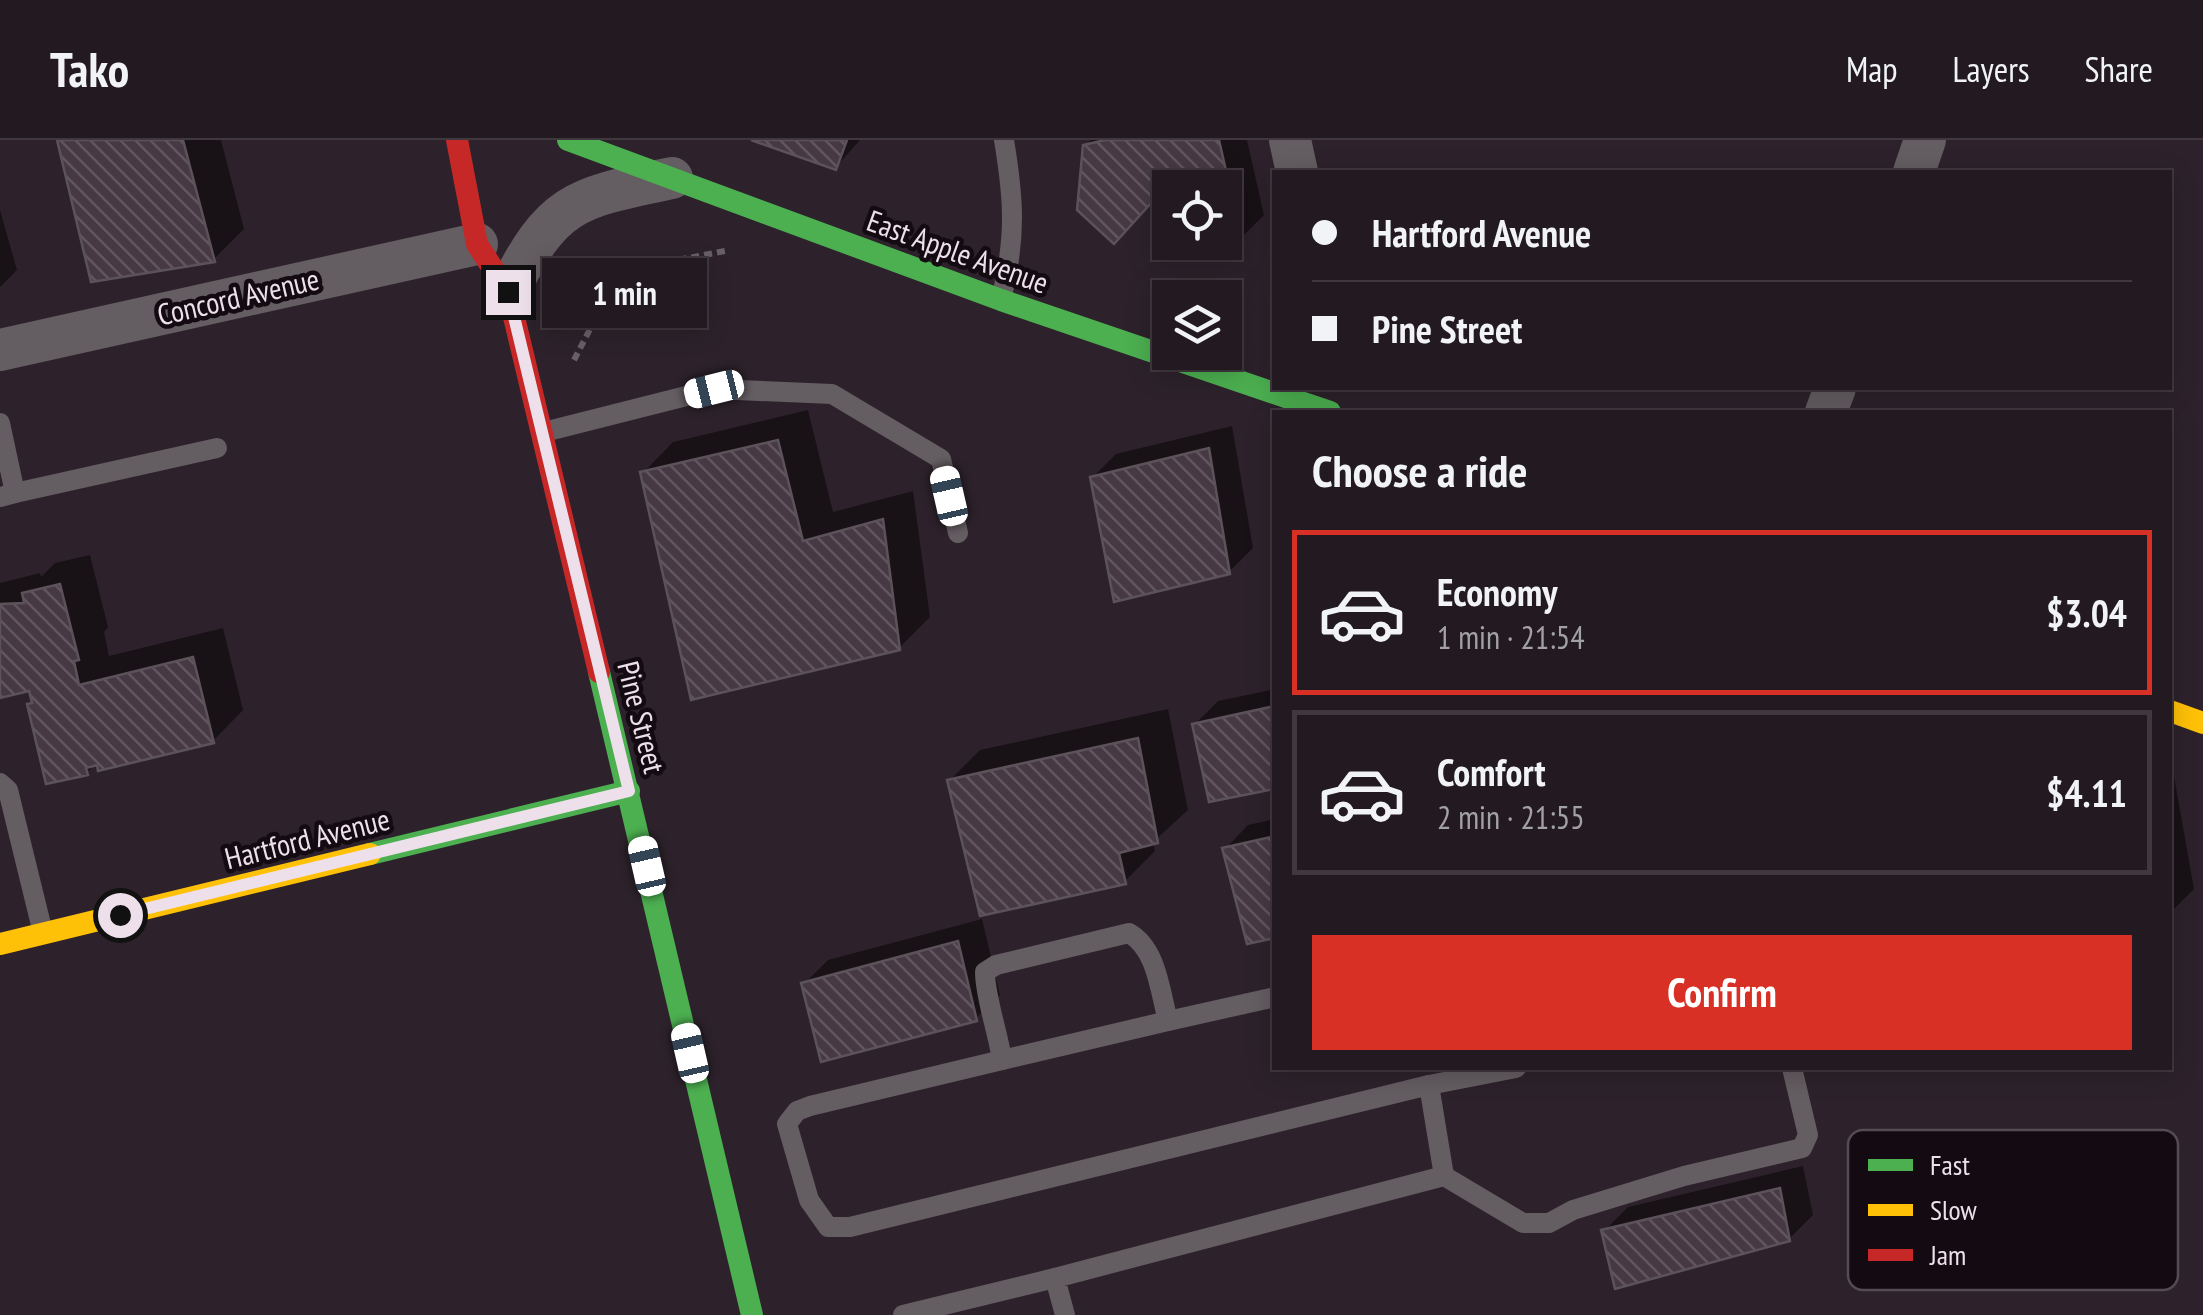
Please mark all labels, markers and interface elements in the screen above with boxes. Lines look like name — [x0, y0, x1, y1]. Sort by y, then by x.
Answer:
text: Tako — [50, 38, 129, 100]
text: Map — [1846, 46, 1897, 92]
text: Layers — [1952, 46, 2030, 92]
text: Share — [2085, 46, 2153, 92]
map controls — [1152, 170, 1242, 370]
button: locate — [1152, 170, 1242, 260]
street label: East Apple Avenue — [862, 200, 1054, 302]
text: Hartford Avenue — [1372, 208, 1591, 257]
callout: 1 min — [543, 257, 708, 327]
street label: Concord Avenue — [153, 258, 323, 334]
route end — [486, 270, 531, 315]
text: 1 min — [592, 272, 657, 314]
button: layers — [1152, 280, 1242, 370]
text: Pine Street — [1372, 304, 1522, 353]
car — [681, 367, 747, 411]
text: Choose a ride — [1312, 441, 1527, 499]
car — [928, 463, 970, 529]
text: Economy — [1437, 567, 1557, 616]
icon: car — [1317, 568, 1407, 658]
text: $3.04 — [2046, 588, 2127, 637]
text: 1 min · 21:54 — [1437, 616, 1585, 658]
street label: Pine Street — [609, 657, 675, 778]
text: Comfort — [1437, 747, 1546, 796]
icon: car — [1317, 748, 1407, 838]
text: $4.11 — [2046, 768, 2127, 817]
text: 2 min · 21:55 — [1437, 796, 1585, 838]
street label: Hartford Avenue — [221, 799, 393, 877]
car — [626, 833, 668, 899]
route start — [98, 893, 143, 938]
button: Confirm — [1312, 935, 2132, 1050]
car — [669, 1020, 711, 1086]
legend — [1848, 1130, 2178, 1290]
text: Fast — [1930, 1146, 1970, 1183]
text: Slow — [1930, 1191, 1977, 1228]
text: Jam — [1929, 1236, 1966, 1273]

